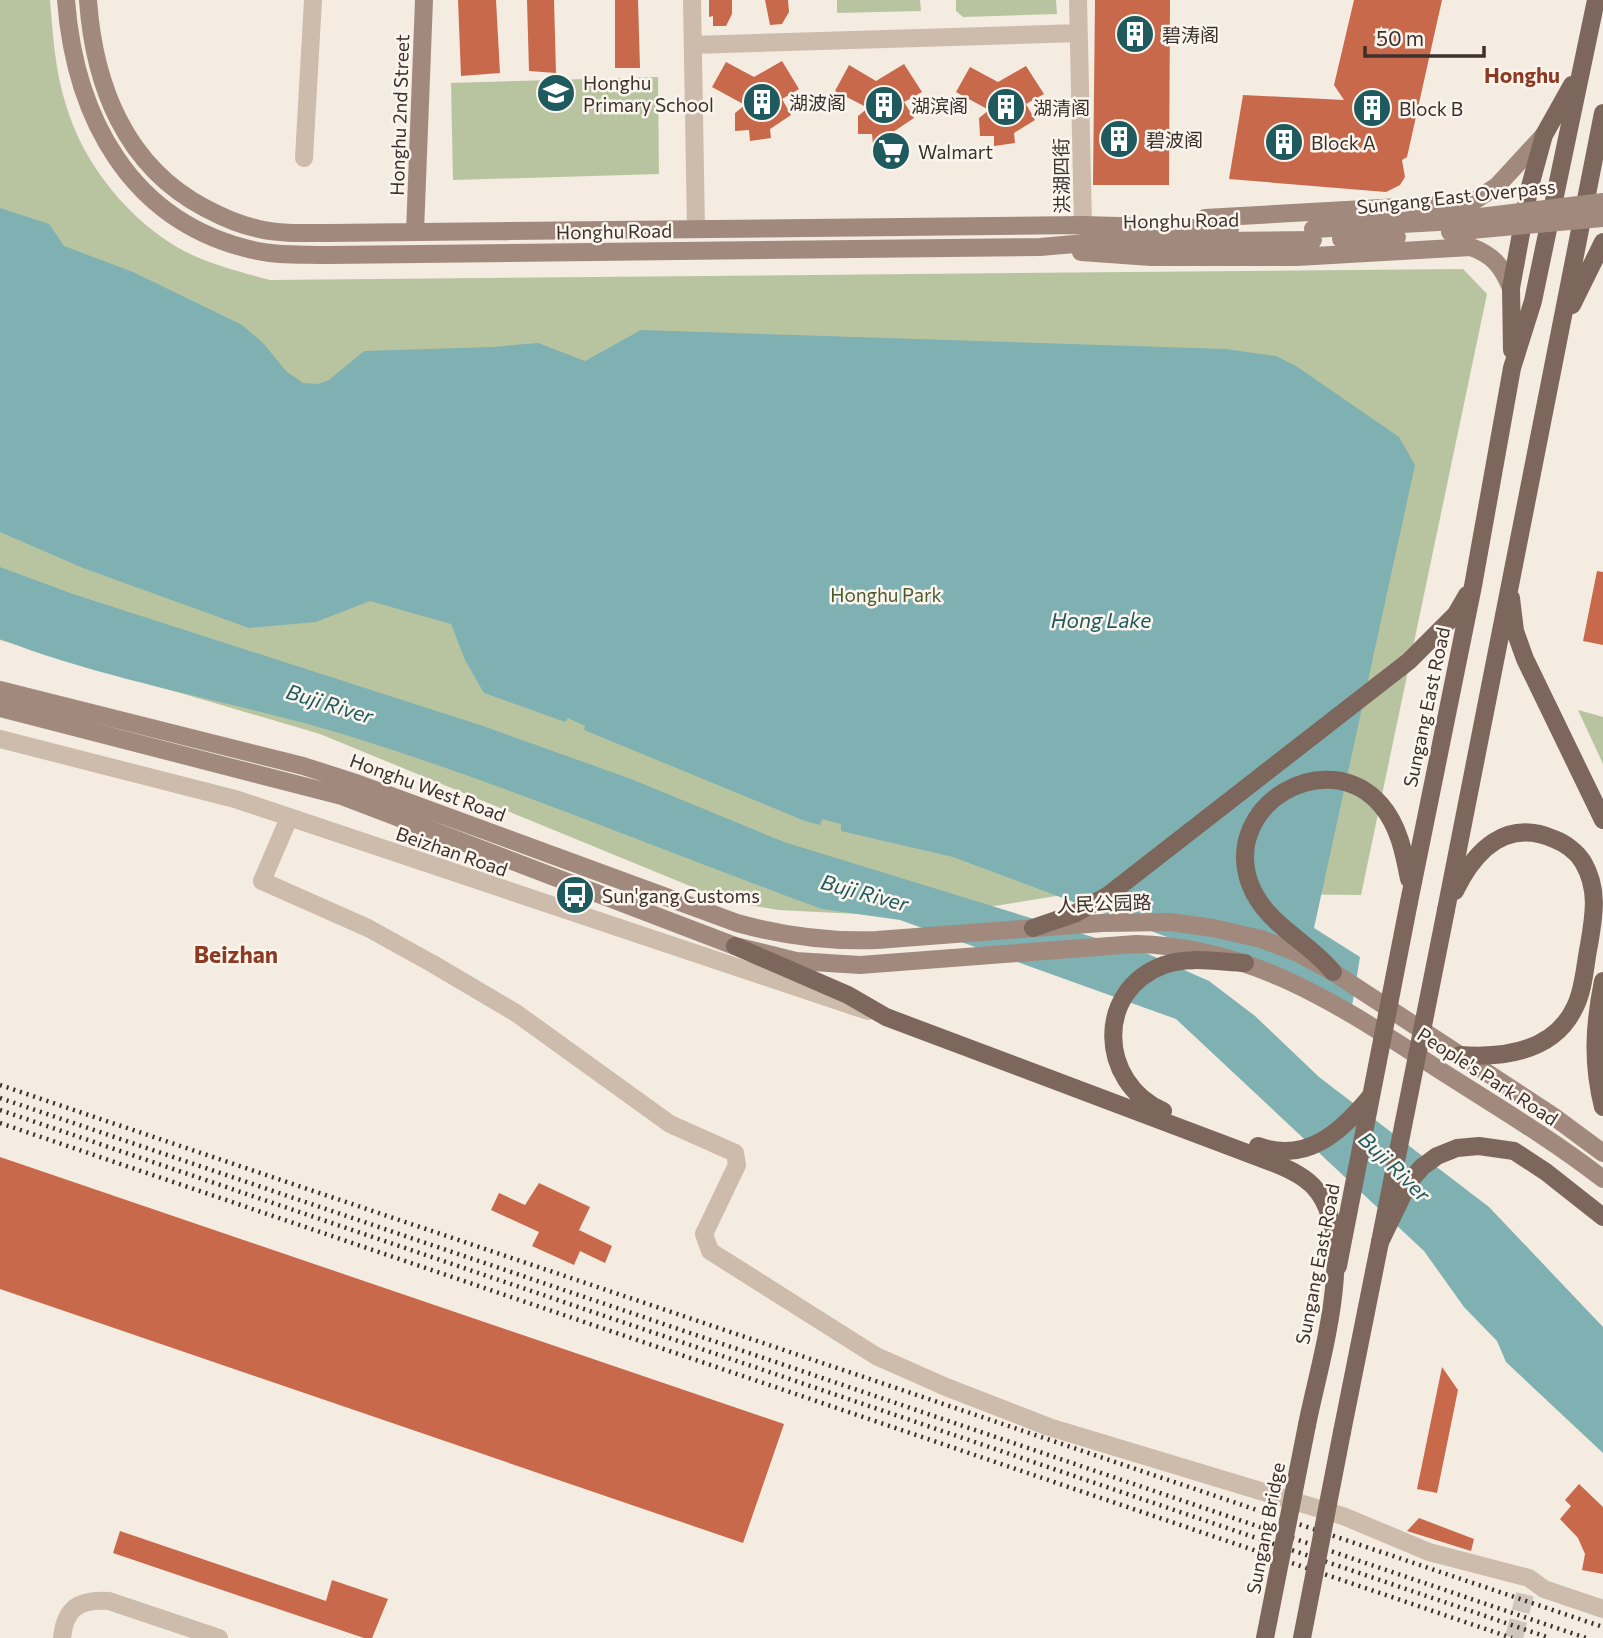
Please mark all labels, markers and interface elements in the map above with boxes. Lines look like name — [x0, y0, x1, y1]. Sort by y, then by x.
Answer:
building icon: 碧涛阁 — [1114, 13, 1156, 55]
scale bar — [1365, 14, 1484, 58]
place label: 碧涛阁 — [1162, 23, 1219, 46]
text: 50 m — [1376, 25, 1424, 50]
street label: Honghu 2nd Street — [385, 34, 413, 196]
district label: Honghu — [1484, 62, 1560, 87]
place label: Honghu Primary School — [583, 71, 714, 116]
school or university icon: Honghu Primary School — [535, 72, 577, 114]
building icon: 湖波阁 — [741, 81, 783, 123]
building icon: 湖滨阁 — [863, 84, 905, 126]
building icon: 湖清阁 — [985, 86, 1027, 128]
building icon: Block B — [1351, 87, 1393, 129]
place label: 湖波阁 — [789, 91, 846, 114]
place label: 湖滨阁 — [911, 94, 968, 117]
place label: 湖清阁 — [1033, 96, 1090, 119]
place label: Block B — [1399, 97, 1463, 120]
building icon: 碧波阁 — [1098, 118, 1140, 160]
building icon: Block A — [1263, 121, 1305, 163]
place label: 碧波阁 — [1146, 128, 1203, 151]
supermarket icon: Walmart — [870, 130, 912, 172]
place label: Block A — [1311, 131, 1376, 154]
street label: 洪湖四街 — [1049, 138, 1073, 214]
place label: Walmart — [918, 140, 993, 163]
street label: Sungang East Overpass — [1355, 174, 1557, 218]
street label: Honghu Road — [1123, 207, 1239, 233]
street label: Honghu Road — [556, 218, 672, 244]
park label: Honghu Park — [830, 583, 942, 606]
water label: Hong Lake — [1051, 607, 1151, 632]
street label: Sungang East Road — [1398, 625, 1454, 789]
water label: Buji River — [284, 678, 377, 728]
street label: Honghu West Road — [347, 748, 509, 826]
street label: Beizhan Road — [393, 821, 511, 881]
water label: Buji River — [819, 868, 912, 916]
bus stop icon: Sun'gang Customs — [554, 874, 596, 916]
place label: Sun'gang Customs — [602, 884, 760, 907]
street label: 人民公园路 — [1056, 890, 1152, 916]
district label: Beizhan — [194, 940, 278, 968]
street label: People's Park Road — [1413, 1022, 1563, 1130]
water label: Buji River — [1354, 1126, 1436, 1207]
street label: Sungang East Road — [1290, 1182, 1344, 1346]
street label: Sungang Bridge — [1241, 1460, 1289, 1596]

